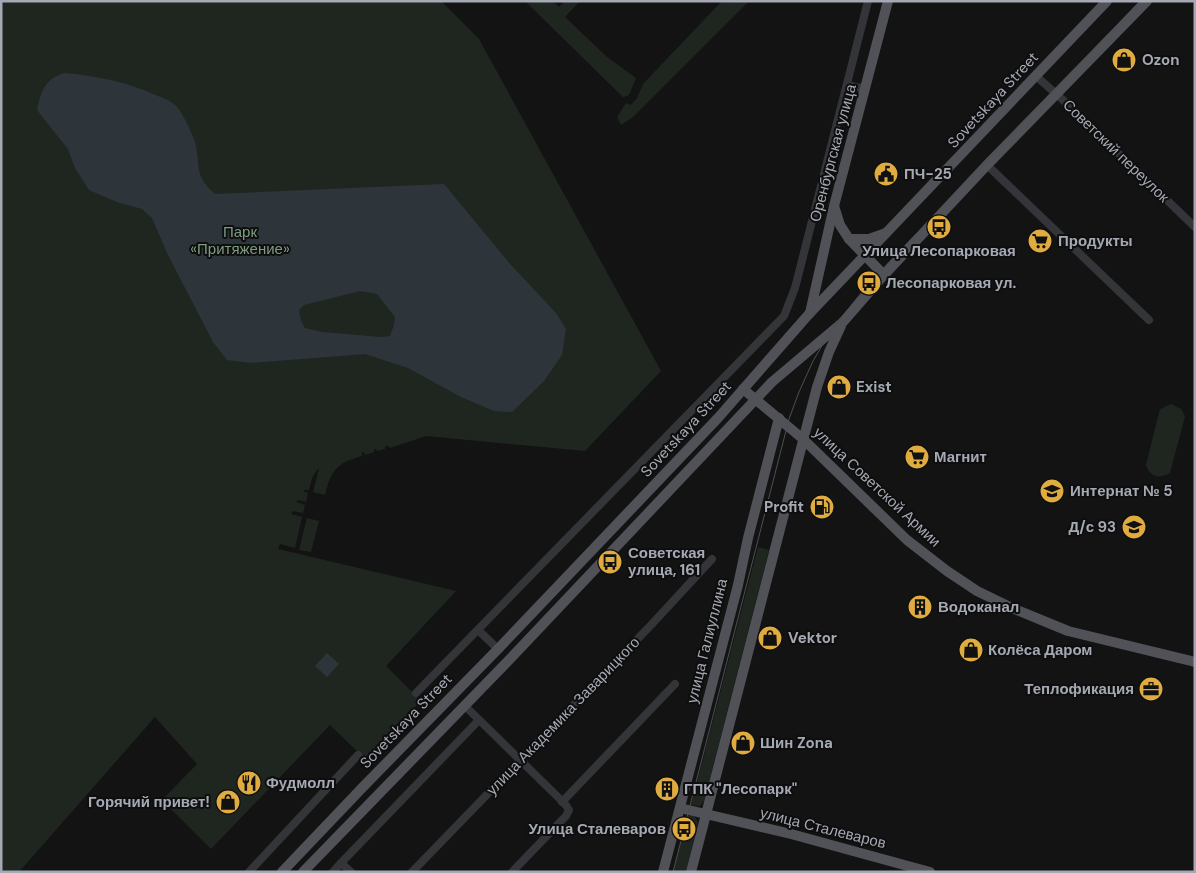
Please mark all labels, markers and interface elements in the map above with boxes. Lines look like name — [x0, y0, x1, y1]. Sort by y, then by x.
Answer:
shop icon: Ozon — [1111, 47, 1137, 73]
street label: Sovetskaya Street — [943, 48, 1043, 152]
place label: Ozon — [1142, 50, 1180, 70]
street label: Оренбургская улица — [805, 81, 861, 224]
street label: Советский переулок — [1059, 95, 1174, 207]
public building icon: ПЧ-25 — [873, 161, 899, 187]
place label: ПЧ-25 — [904, 164, 952, 184]
bus stop icon: Улица Лесопарковая — [926, 214, 952, 240]
park label: Парк «Притяжение» — [190, 222, 290, 259]
supermarket icon: Продукты — [1027, 228, 1053, 254]
place label: Продукты — [1058, 231, 1133, 251]
place label: Улица Лесопарковая — [862, 241, 1016, 261]
bus stop icon: Лесопарковая ул. — [856, 270, 882, 296]
place label: Лесопарковая ул. — [886, 273, 1017, 293]
shop icon: Exist — [826, 374, 852, 400]
street label: Sovetskaya Street — [636, 377, 736, 481]
place label: Exist — [856, 377, 892, 397]
street label: улица Советской Армии — [809, 423, 945, 551]
supermarket icon: Магнит — [904, 444, 930, 470]
place label: Магнит — [934, 447, 987, 467]
school or university icon: Интернат № 5 — [1039, 478, 1065, 504]
place label: Интернат № 5 — [1070, 481, 1173, 501]
fuel station icon: Profit — [809, 494, 835, 520]
place label: Profit — [764, 497, 804, 517]
school or university icon: Д/с 93 — [1121, 514, 1147, 540]
place label: Д/с 93 — [1069, 517, 1116, 537]
place label: Советская улица, 161 — [628, 543, 705, 580]
bus stop icon: Советская улица, 161 — [597, 549, 623, 575]
street label: улица Галиуллина — [682, 576, 732, 705]
building icon: Водоканал — [907, 594, 933, 620]
place label: Водоканал — [938, 597, 1019, 617]
shop icon: Vektor — [757, 625, 783, 651]
place label: Vektor — [788, 628, 837, 648]
street label: улица Академика Заварицкого — [482, 632, 644, 800]
shop icon: Колёса Даром — [958, 637, 984, 663]
place label: Колёса Даром — [988, 640, 1092, 660]
street label: Sovetskaya Street — [356, 669, 456, 773]
office icon: Теплофикация — [1138, 676, 1164, 702]
place label: Теплофикация — [1024, 679, 1134, 699]
shop icon: Шин Zona — [730, 730, 756, 756]
place label: Шин Zona — [760, 733, 833, 753]
restaurant icon: Фудмолл — [236, 770, 262, 796]
place label: Фудмолл — [266, 773, 335, 793]
building icon: ГПК "Лесопарк" — [654, 776, 680, 802]
place label: ГПК "Лесопарк" — [684, 779, 797, 799]
shop icon: Горячий привет! — [215, 789, 241, 815]
place label: Горячий привет! — [88, 792, 210, 812]
street label: улица Сталеваров — [758, 803, 888, 853]
bus stop icon: Улица Сталеваров — [671, 816, 697, 842]
place label: Улица Сталеваров — [528, 819, 666, 839]

